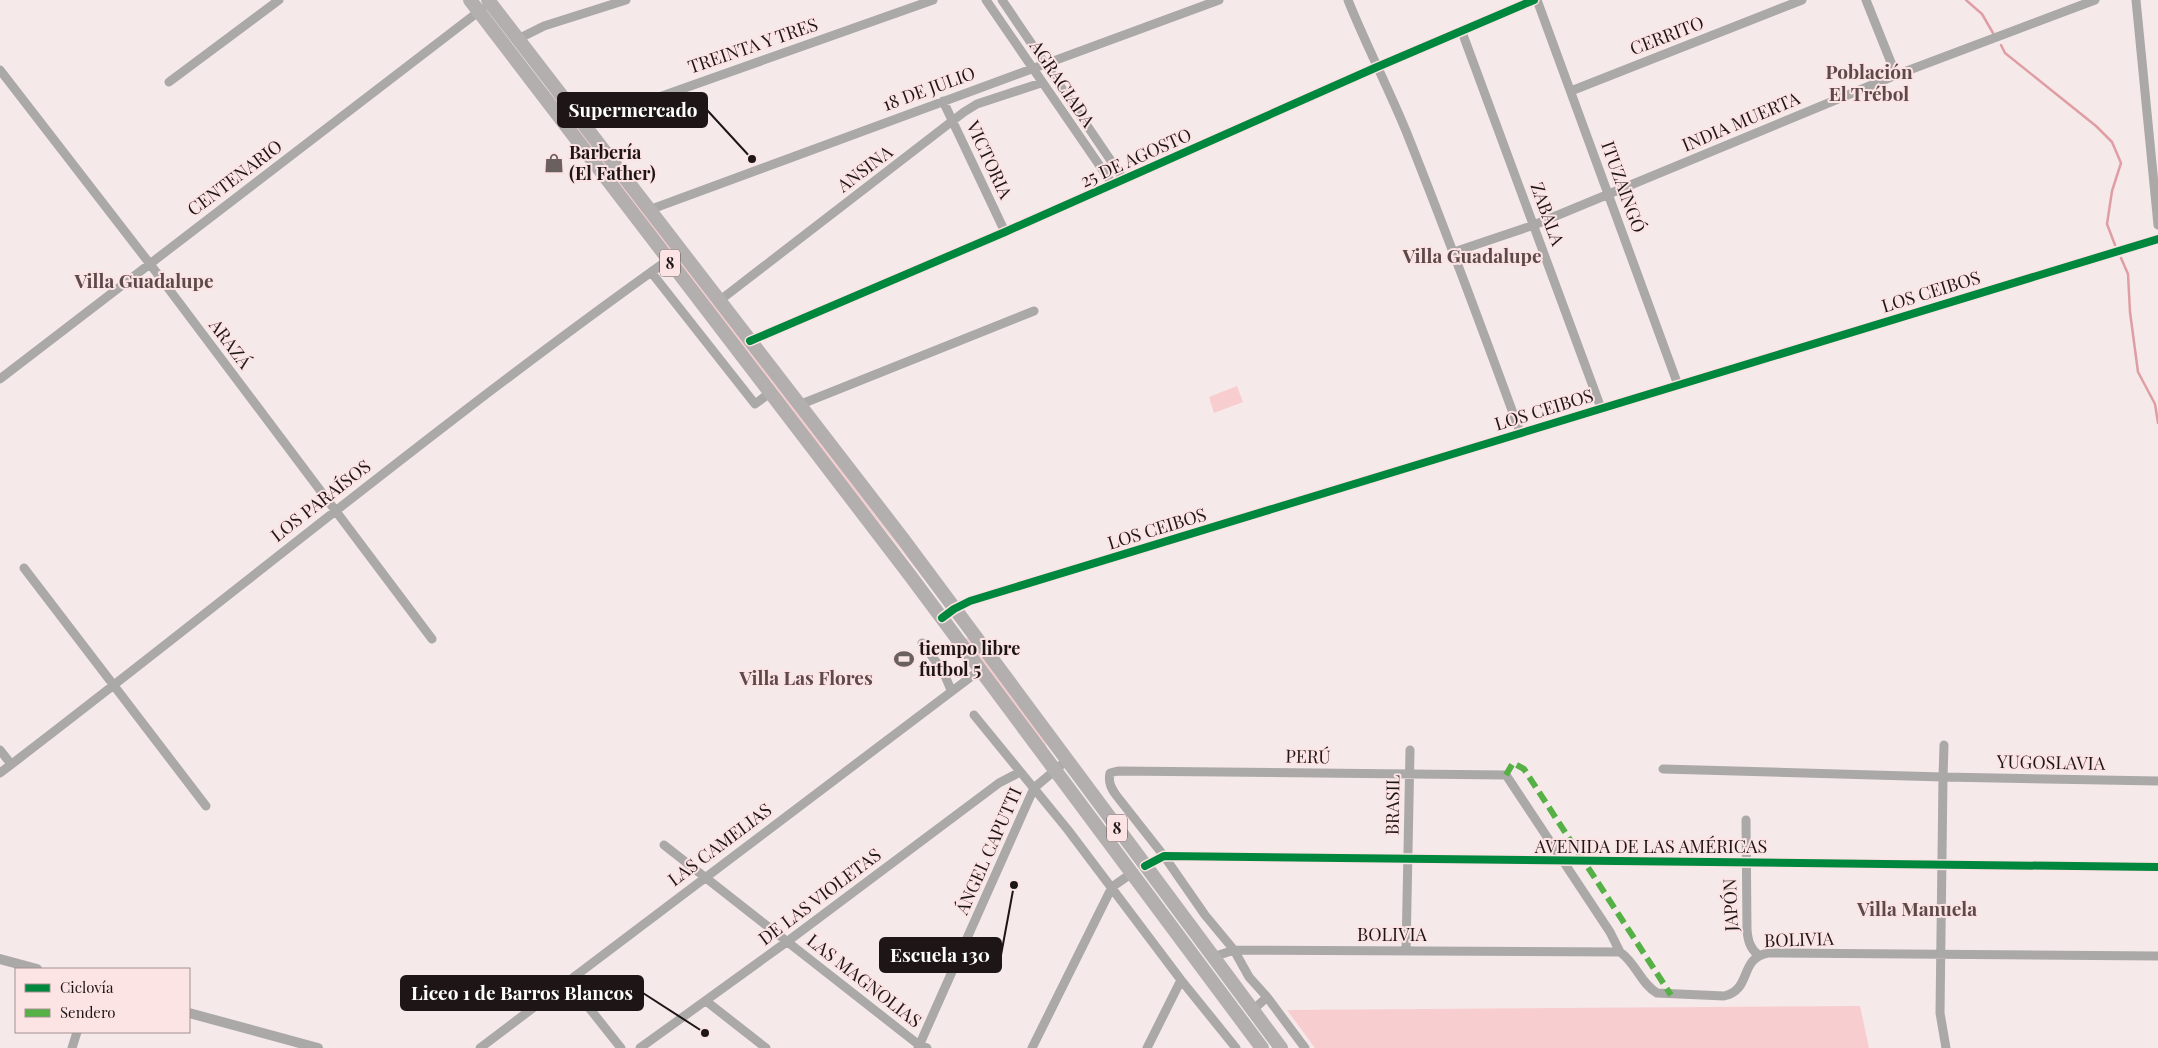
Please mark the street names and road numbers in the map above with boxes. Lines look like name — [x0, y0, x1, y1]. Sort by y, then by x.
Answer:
street label: CERRITO — [1626, 10, 1707, 60]
street label: TREINTA Y TRES — [685, 12, 821, 79]
street label: AGRACIADA — [1024, 34, 1101, 132]
street label: 18 DE JULIO — [879, 60, 978, 116]
street label: INDIA MUERTA — [1678, 85, 1804, 157]
street label: VICTORIA — [961, 116, 1019, 203]
street label: 25 DE AGOSTO — [1076, 122, 1195, 192]
street label: CENTENARIO — [182, 134, 287, 221]
street label: ITUZAINGÓ — [1596, 137, 1652, 236]
street label: ANSINA — [831, 139, 897, 197]
street label: ZABALA — [1525, 179, 1571, 249]
road number: 8 — [660, 250, 680, 276]
street label: LOS CEIBOS — [1879, 265, 1983, 317]
street label: ARAZÁ — [204, 313, 258, 374]
street label: LOS CEIBOS — [1492, 383, 1596, 435]
street label: LOS PARAÍSOS — [266, 454, 375, 547]
street label: LOS CEIBOS — [1105, 502, 1209, 554]
street label: PERÚ — [1285, 744, 1331, 768]
street label: YUGOSLAVIA — [1996, 749, 2106, 775]
street label: BRASIL — [1379, 774, 1405, 835]
street label: ÁNGEL CAPUTTI — [949, 783, 1027, 919]
street label: LAS CAMELIAS — [663, 797, 776, 891]
road number: 8 — [1107, 814, 1127, 841]
street label: AVENIDA DE LAS AMÉRICAS — [1534, 834, 1767, 858]
street label: DE LAS VIOLETAS — [753, 842, 885, 950]
street label: JAPÓN — [1717, 878, 1743, 933]
street label: BOLIVIA — [1357, 922, 1428, 946]
street label: BOLIVIA — [1764, 926, 1835, 952]
street label: LAS MAGNOLIAS — [802, 928, 927, 1032]

